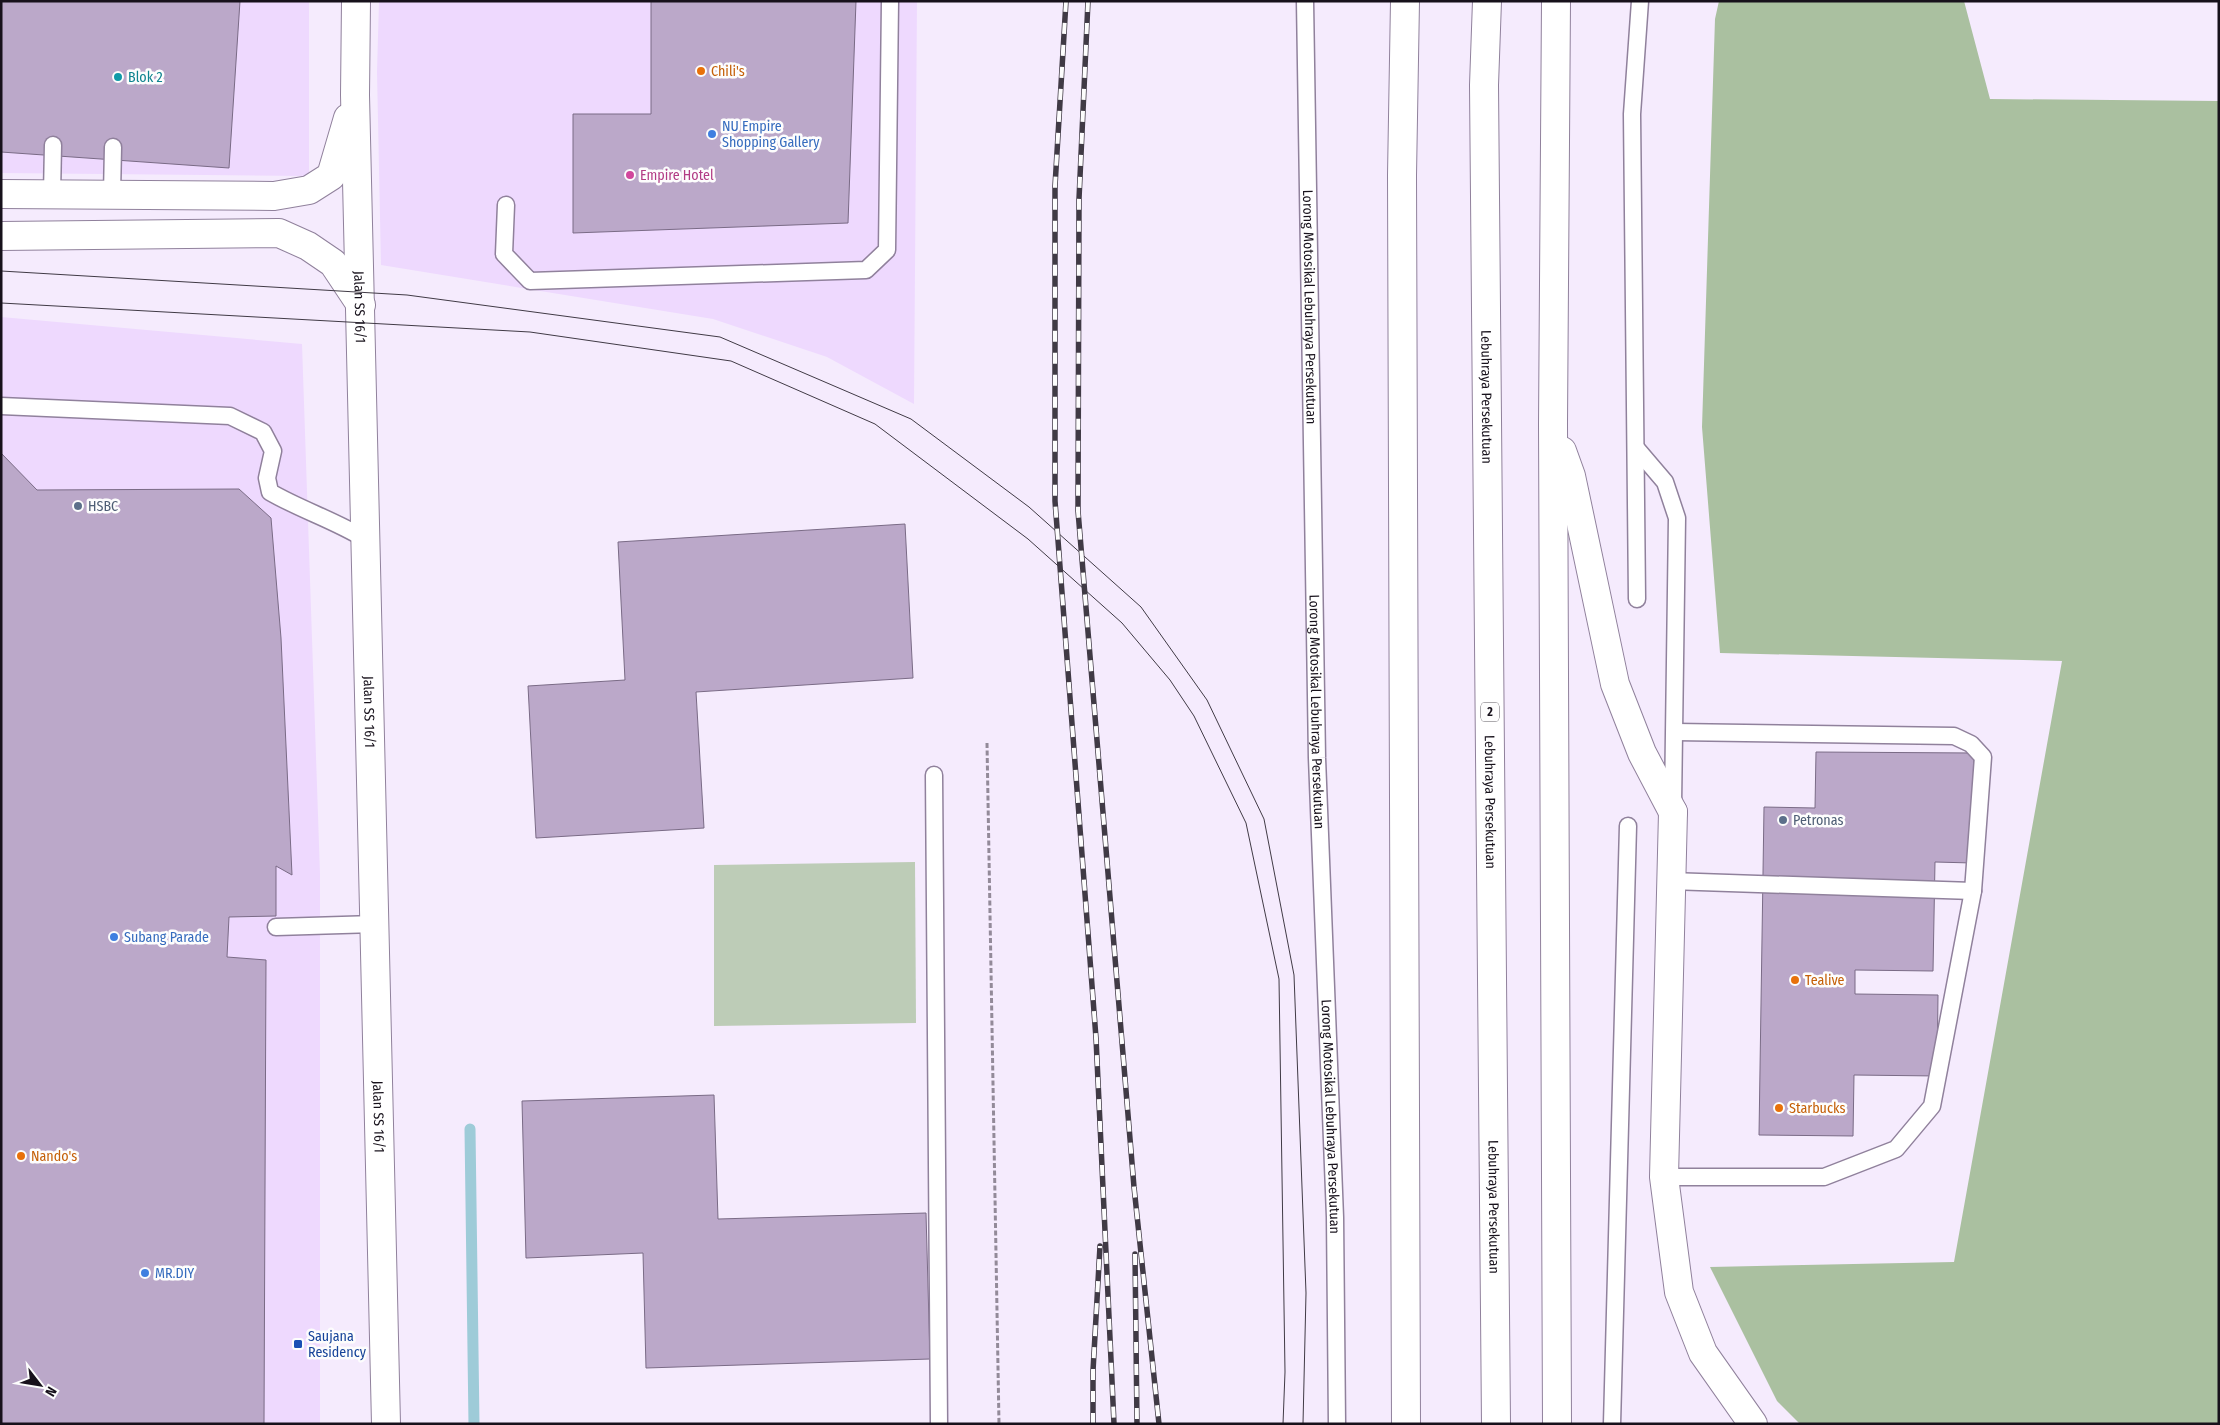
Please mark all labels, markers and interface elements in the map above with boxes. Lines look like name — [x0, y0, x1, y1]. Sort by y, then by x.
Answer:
place label: Chili's — [711, 63, 745, 80]
marker: Chili's — [695, 65, 707, 77]
place label: Blok 2 — [128, 69, 163, 86]
marker: Blok 2 — [112, 71, 124, 83]
place label: NU Empire Shopping Gallery — [722, 118, 820, 151]
marker: NU Empire Shopping Gallery — [706, 128, 718, 140]
place label: Empire Hotel — [640, 167, 714, 184]
marker: Empire Hotel — [624, 169, 636, 181]
street label: Lorong Motosikal Lebuhraya Persekutuan — [1299, 189, 1320, 425]
street label: Jalan SS 16/1 — [350, 271, 369, 343]
street label: Lebuhraya Persekutuan — [1477, 330, 1495, 464]
place label: HSBC — [88, 498, 118, 515]
marker: HSBC — [72, 500, 84, 512]
street label: Lorong Motosikal Lebuhraya Persekutuan — [1305, 594, 1328, 830]
street label: Jalan SS 16/1 — [360, 676, 378, 748]
road number: 2 — [1481, 702, 1499, 722]
street label: Lebuhraya Persekutuan — [1481, 735, 1499, 869]
place label: Petronas — [1793, 812, 1843, 829]
marker: Petronas — [1777, 814, 1789, 826]
place label: Subang Parade — [124, 929, 209, 946]
marker: Subang Parade — [108, 931, 120, 943]
place label: Tealive — [1805, 972, 1845, 989]
marker: Tealive — [1789, 974, 1801, 986]
street label: Lorong Motosikal Lebuhraya Persekutuan — [1317, 999, 1343, 1234]
street label: Jalan SS 16/1 — [369, 1080, 388, 1153]
place label: Starbucks — [1789, 1100, 1845, 1117]
marker: Starbucks — [1773, 1102, 1785, 1114]
street label: Lebuhraya Persekutuan — [1484, 1140, 1503, 1274]
place label: Nando's — [31, 1148, 77, 1165]
marker: Nando's — [15, 1150, 27, 1162]
place label: MR.DIY — [155, 1265, 194, 1282]
marker: MR.DIY — [139, 1267, 151, 1279]
place label: Saujana Residency — [308, 1328, 367, 1361]
marker: Saujana Residency — [292, 1338, 304, 1350]
north arrow — [15, 1360, 65, 1410]
text: N — [41, 1383, 60, 1399]

